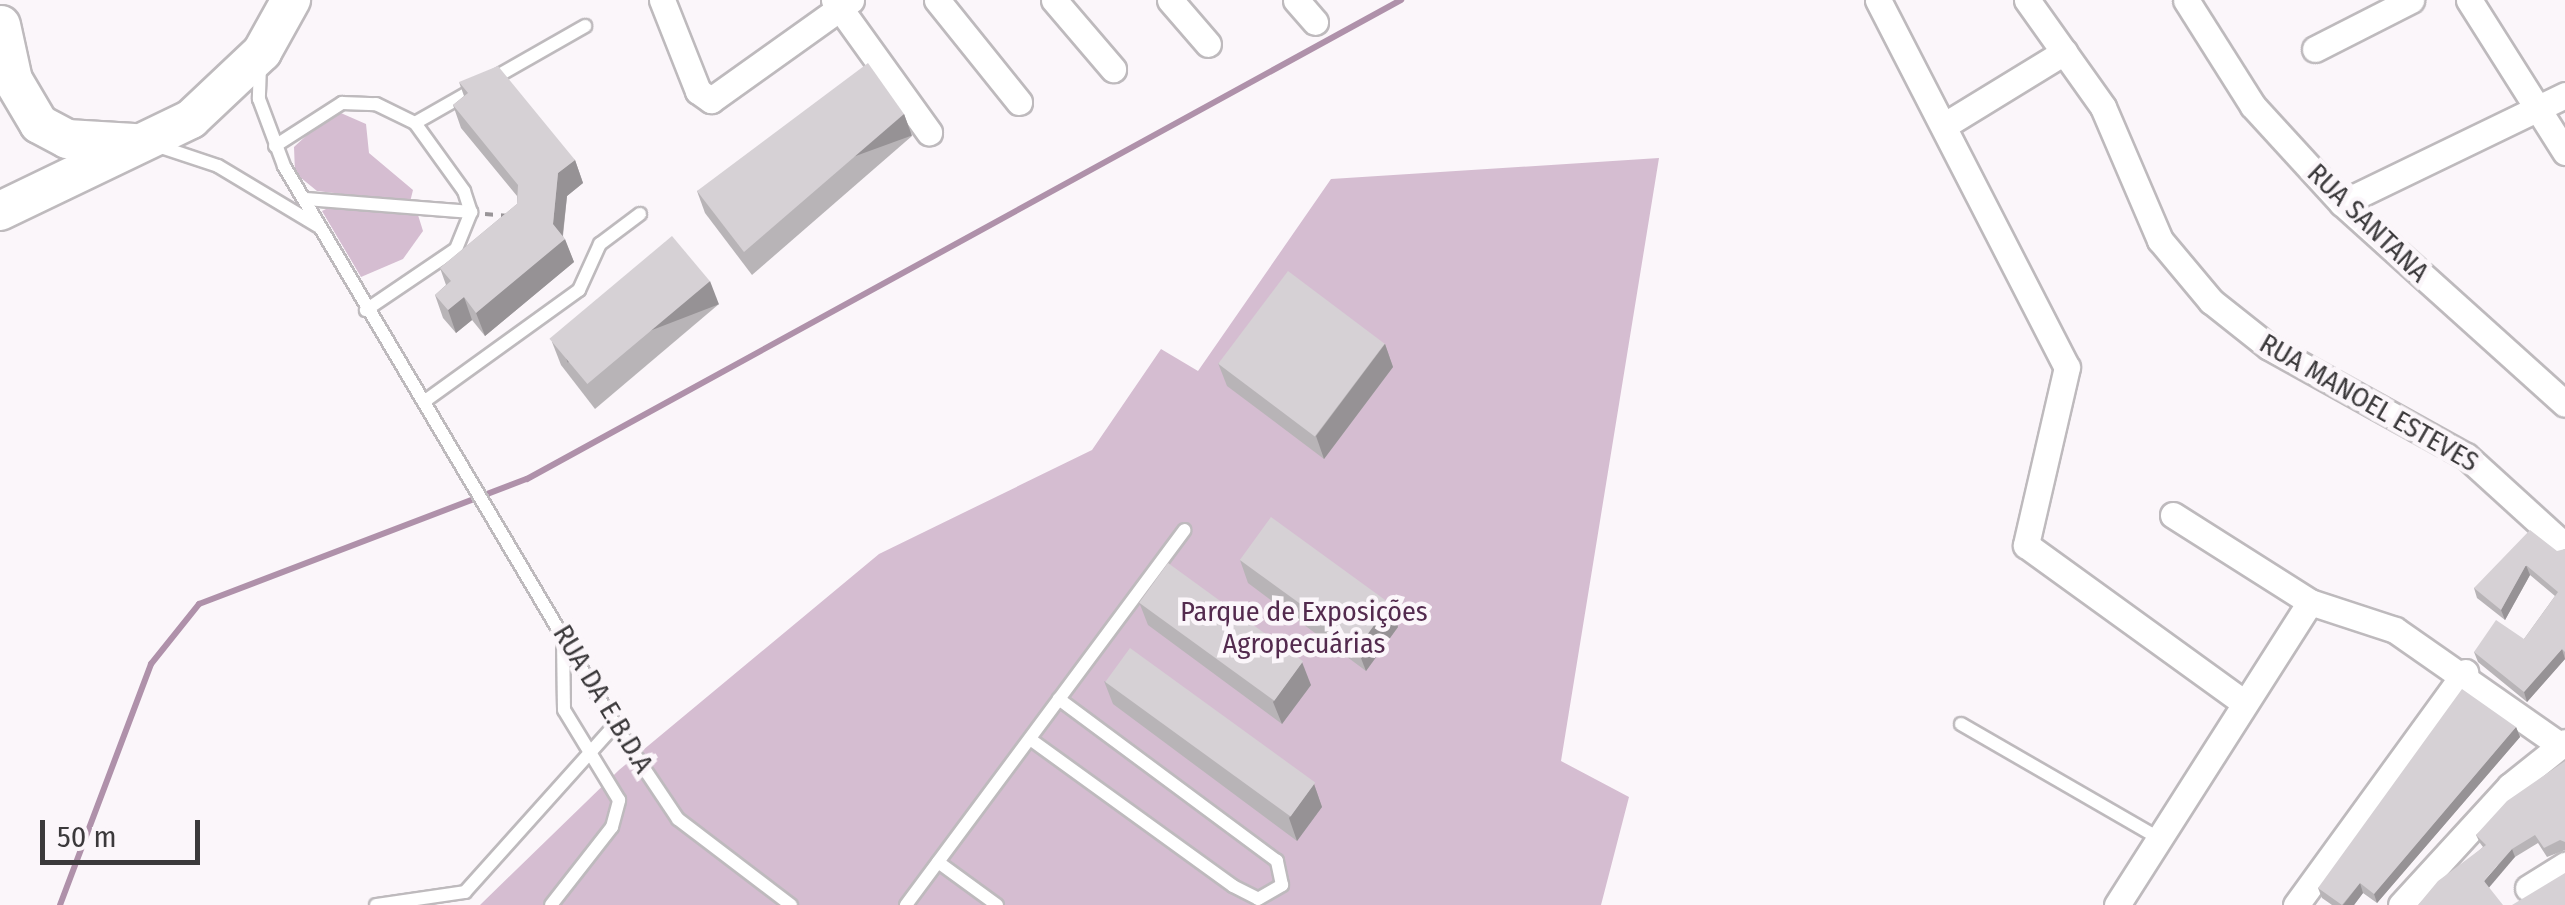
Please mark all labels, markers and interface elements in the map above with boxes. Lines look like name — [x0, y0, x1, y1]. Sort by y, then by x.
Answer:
street label: RUA SANTANA — [2300, 157, 2436, 289]
street label: RUA MANOEL ESTEVES — [2254, 327, 2484, 479]
park label: Parque de Exposições Agropecuárias — [1180, 595, 1428, 661]
street label: RUA DA E.B.D.A — [546, 619, 660, 779]
scale bar — [45, 800, 205, 862]
text: 50 m — [57, 819, 117, 855]

